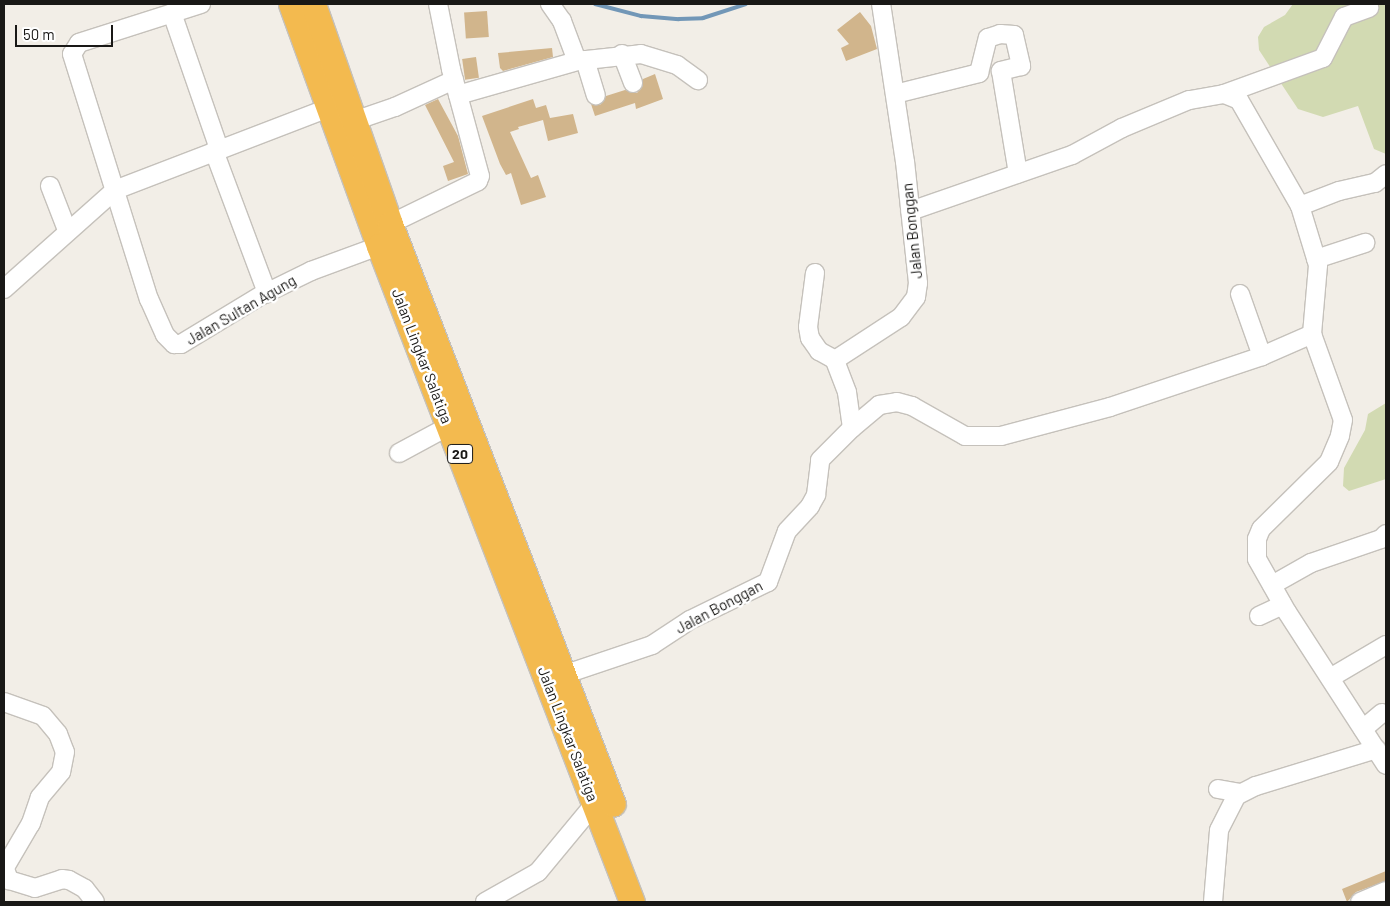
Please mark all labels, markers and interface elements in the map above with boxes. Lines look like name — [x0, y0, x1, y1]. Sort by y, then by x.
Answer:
scale bar — [18, 15, 115, 47]
text: 50 m — [23, 25, 55, 43]
street label: Jalan Bonggan — [898, 182, 926, 280]
street label: Jalan Sultan Agung — [183, 271, 299, 349]
street label: Jalan Lingkar Salatiga — [388, 286, 456, 426]
road number: 20 — [446, 442, 474, 466]
street label: Jalan Bonggan — [672, 577, 766, 637]
street label: Jalan Lingkar Salatiga — [534, 664, 602, 804]

